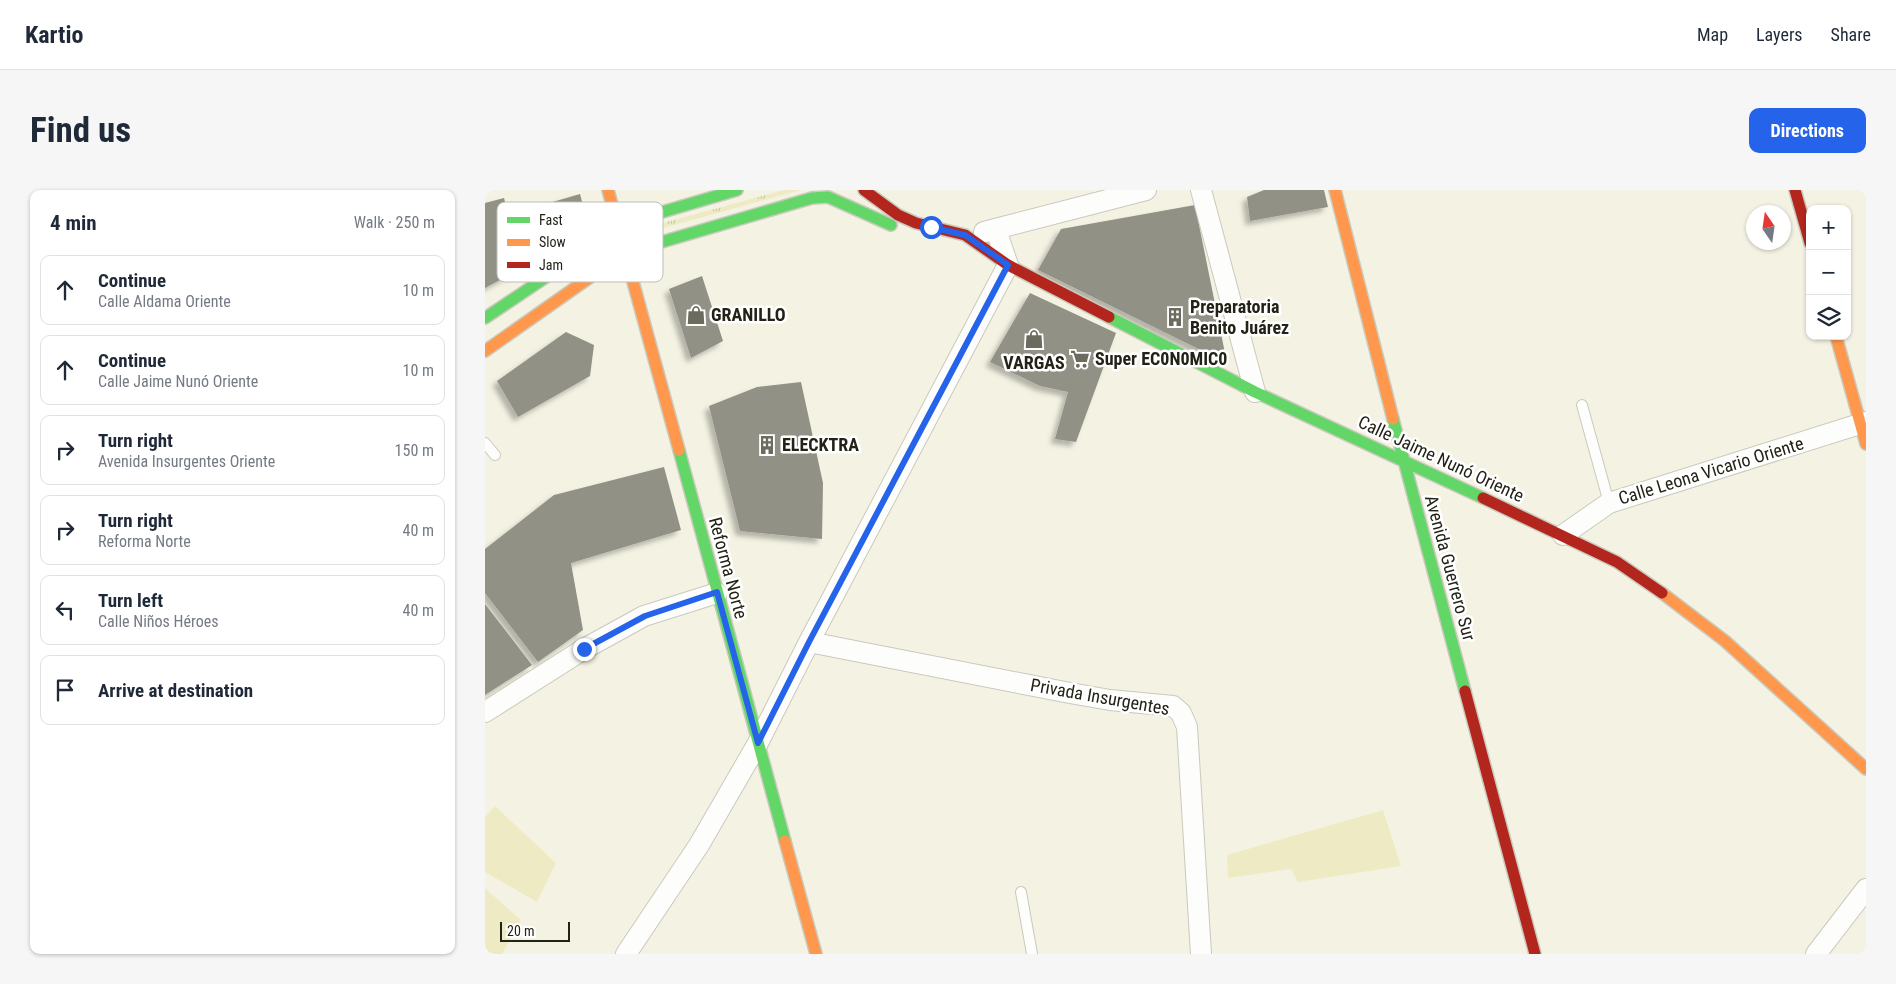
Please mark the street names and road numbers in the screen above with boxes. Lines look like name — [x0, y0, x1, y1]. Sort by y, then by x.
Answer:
street label: Calle Jaime Nunó Oriente — [1355, 411, 1527, 506]
street label: Calle Leona Vicario Oriente — [1616, 432, 1806, 509]
street label: Avenida Guerrero Sur — [1421, 493, 1480, 643]
street label: Reforma Norte — [705, 515, 752, 621]
street label: Privada Insurgentes — [1029, 674, 1171, 719]

